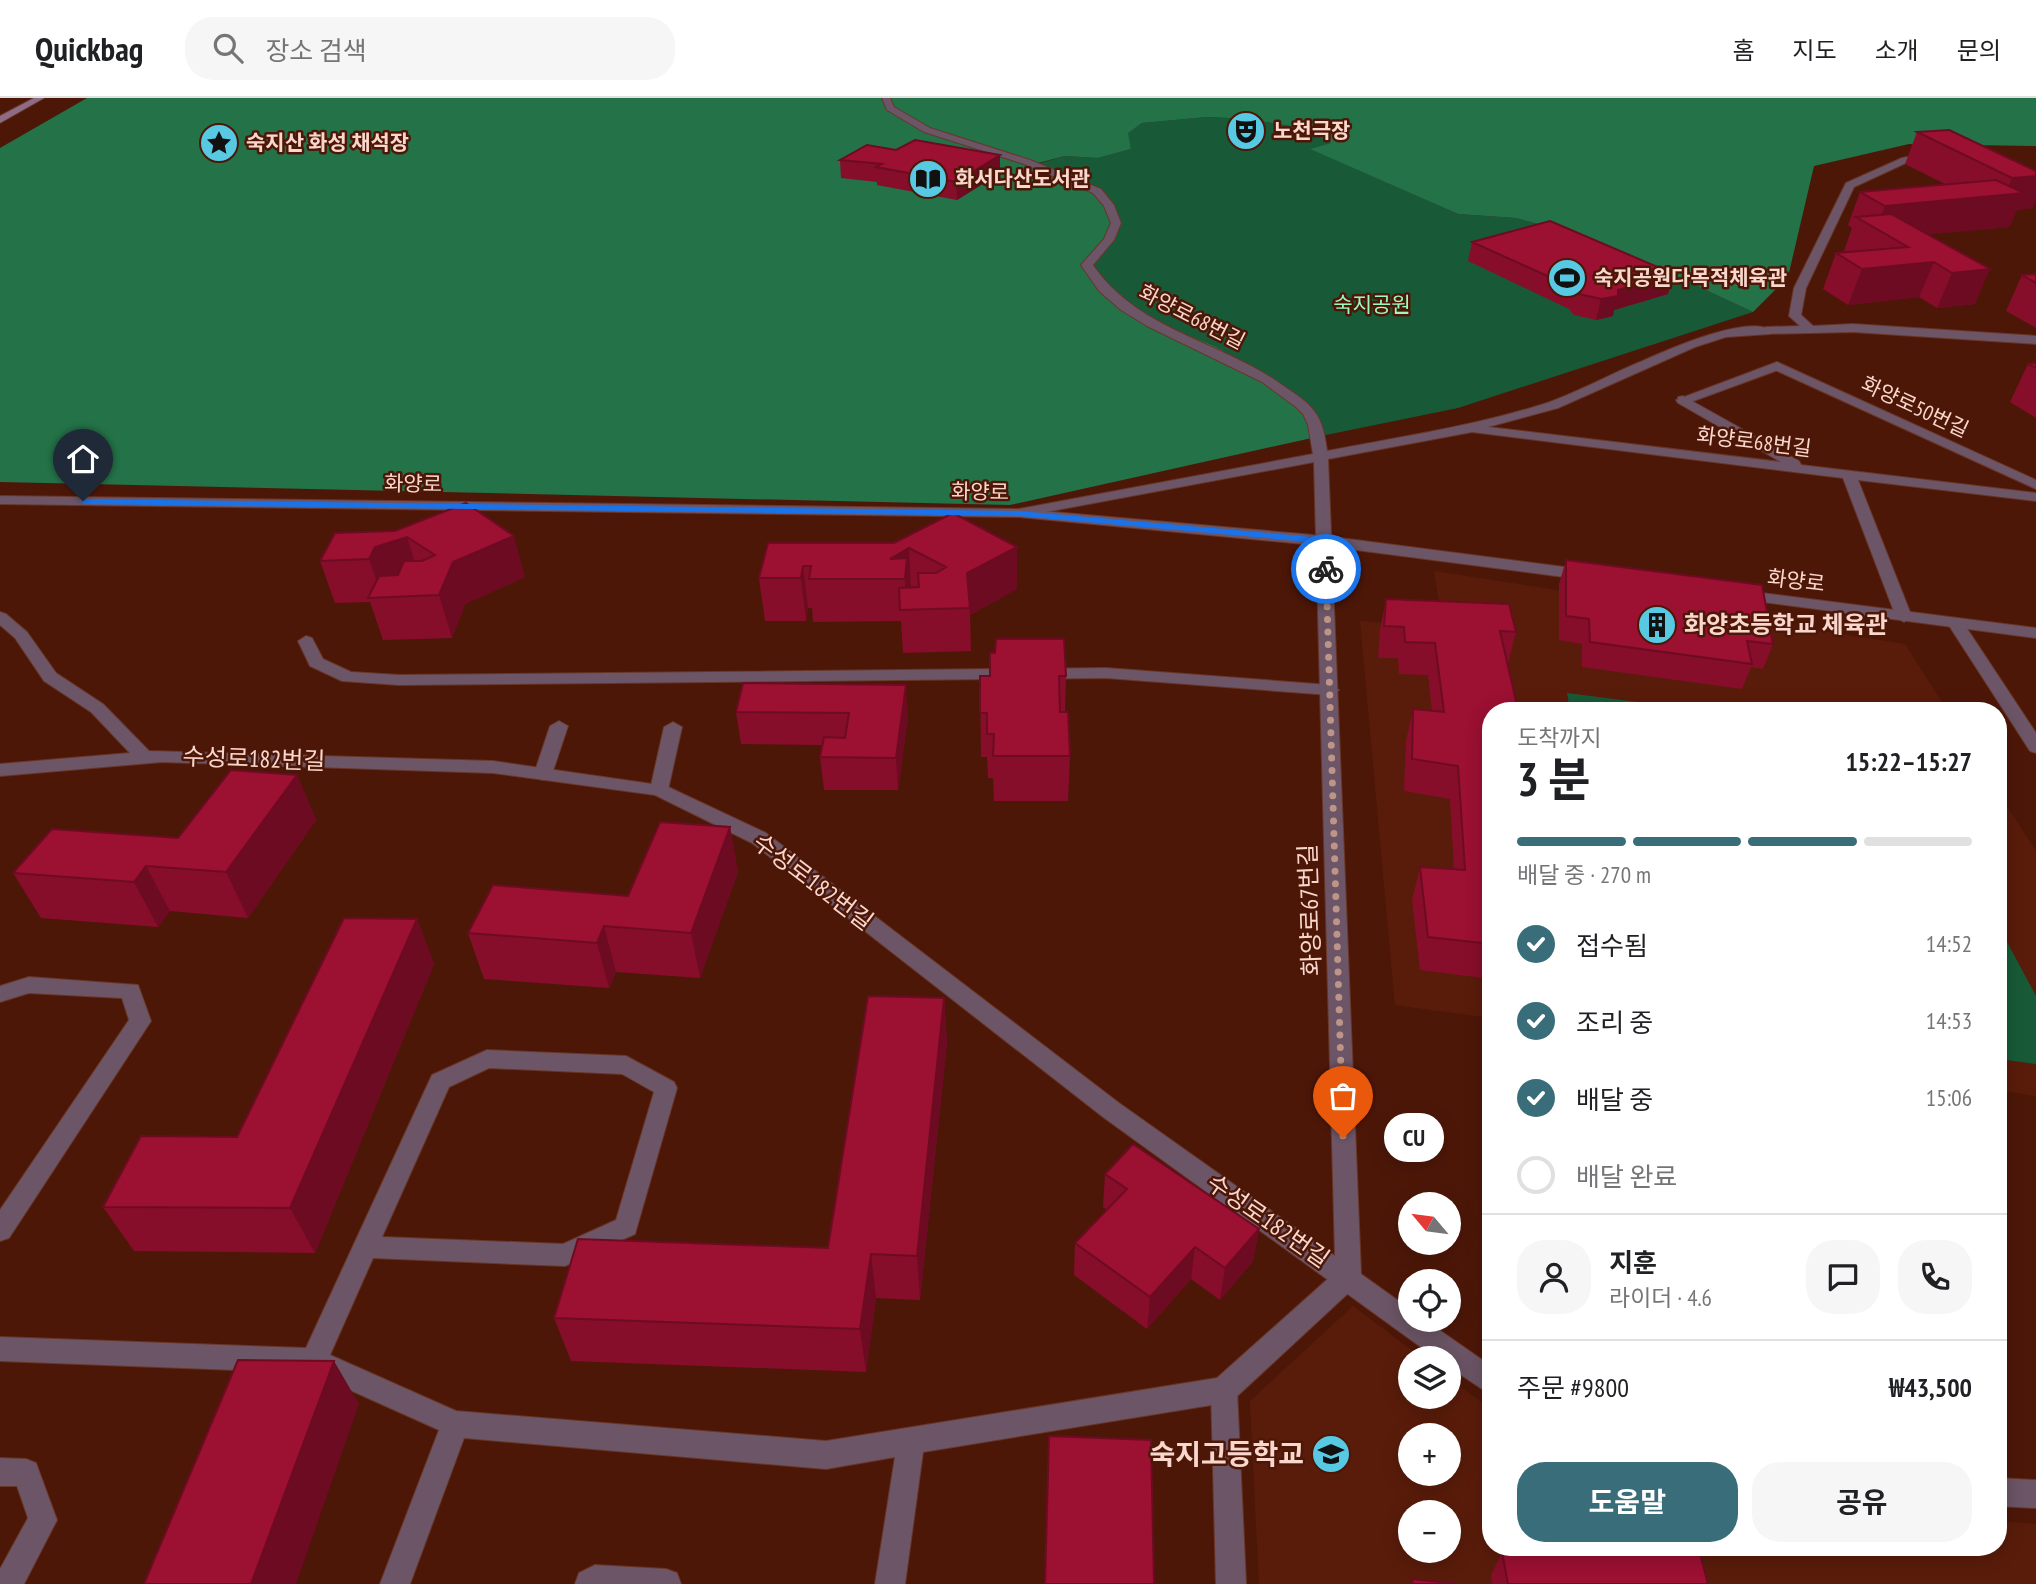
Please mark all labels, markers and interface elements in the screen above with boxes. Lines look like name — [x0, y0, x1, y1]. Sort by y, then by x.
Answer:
search box — [185, 17, 675, 80]
text: Quickbag — [35, 27, 143, 70]
icon: search — [209, 29, 247, 67]
text: 장소 검색 — [265, 34, 367, 67]
text: 홈 — [1732, 35, 1754, 66]
text: 지도 — [1792, 35, 1837, 66]
text: 소개 — [1875, 35, 1919, 66]
text: 문의 — [1957, 35, 2001, 66]
theatre icon: 노천극장 — [1225, 110, 1267, 152]
place label: 노천극장 — [1273, 117, 1350, 144]
place icon: 숙지산 화성 채석장 — [198, 122, 240, 164]
place label: 숙지산 화성 채석장 — [246, 129, 409, 156]
library icon: 화서다산도서관 — [907, 158, 949, 200]
place label: 화서다산도서관 — [955, 165, 1090, 192]
sports icon: 숙지공원다목적체육관 — [1546, 257, 1588, 299]
place label: 숙지공원다목적체육관 — [1594, 264, 1787, 291]
street label: 화양로68번길 — [1135, 278, 1250, 355]
park label: 숙지공원 — [1333, 291, 1411, 318]
street label: 화양로50번길 — [1857, 370, 1973, 443]
street label: 화양로68번길 — [1695, 421, 1813, 462]
pin — [53, 429, 113, 501]
icon: home — [64, 440, 102, 478]
street label: 화양로 — [384, 469, 442, 498]
street label: 화양로 — [951, 477, 1009, 506]
courier — [1291, 534, 1361, 604]
icon: bike — [1307, 550, 1345, 588]
street label: 화양로 — [1766, 564, 1826, 597]
building icon: 화양초등학교 체육관 — [1636, 604, 1678, 646]
place label: 화양초등학교 체육관 — [1684, 609, 1888, 640]
text: 도착까지 — [1517, 723, 1602, 752]
street label: 수성로182번길 — [182, 741, 326, 776]
text: 15:22–15:27 — [1845, 745, 1972, 778]
text: 3 분 — [1517, 749, 1591, 809]
street label: 수성로182번길 — [747, 826, 880, 937]
street label: 화양로67번길 — [1292, 844, 1327, 977]
text: 배달 중 · 270 m — [1517, 860, 1651, 889]
icon: check — [1517, 925, 1555, 963]
text: 접수됨 — [1576, 929, 1648, 962]
text: 14:52 — [1926, 929, 1972, 958]
icon: check — [1517, 1002, 1555, 1040]
text: 조리 중 — [1576, 1006, 1653, 1039]
text: 14:53 — [1926, 1006, 1972, 1035]
pin — [1313, 1066, 1373, 1138]
icon: bag — [1324, 1077, 1362, 1115]
icon: check — [1517, 1079, 1555, 1117]
text: 배달 중 — [1576, 1083, 1653, 1116]
text: 15:06 — [1926, 1083, 1972, 1112]
callout: CU — [1385, 1114, 1444, 1162]
text: CU — [1403, 1123, 1425, 1152]
text: 배달 완료 — [1576, 1160, 1677, 1193]
street label: 수성로182번길 — [1201, 1167, 1336, 1274]
north arrow — [1398, 1192, 1461, 1255]
map controls — [1398, 1192, 1461, 1563]
button: person — [1517, 1240, 1591, 1314]
button: chat — [1806, 1240, 1880, 1314]
button: phone — [1898, 1240, 1972, 1314]
text: 지훈 — [1609, 1246, 1657, 1279]
button: locate — [1398, 1269, 1461, 1332]
text: 라이더 · 4.6 — [1609, 1283, 1712, 1312]
button: layers — [1398, 1346, 1461, 1409]
text: 주문 #9800 — [1517, 1371, 1629, 1404]
text: ₩43,500 — [1889, 1371, 1972, 1404]
button: + — [1398, 1423, 1461, 1486]
school or university icon: 숙지고등학교 — [1310, 1433, 1352, 1475]
place label: 숙지고등학교 — [1149, 1435, 1304, 1472]
button: 도움말 — [1517, 1462, 1738, 1542]
button: 공유 — [1752, 1462, 1972, 1542]
button: − — [1398, 1500, 1461, 1563]

